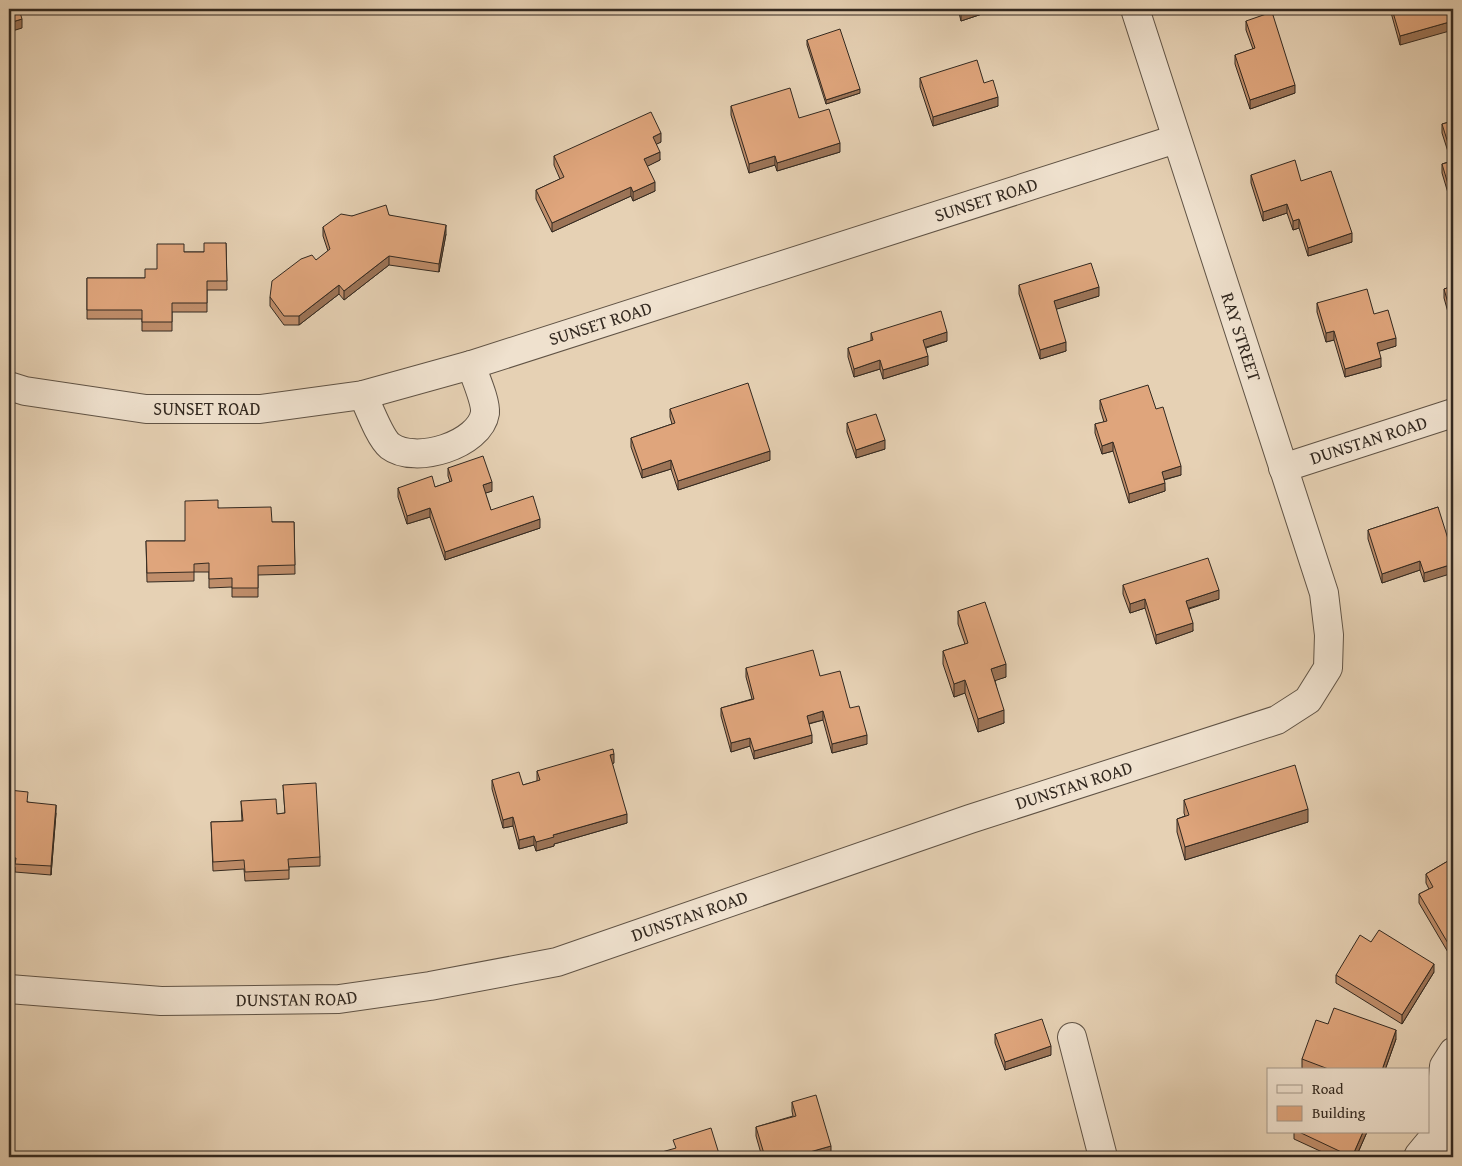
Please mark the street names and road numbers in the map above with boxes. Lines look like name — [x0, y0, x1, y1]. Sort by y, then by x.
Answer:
street label: SUNSET ROAD — [931, 170, 1041, 229]
street label: RAY STREET — [1214, 289, 1269, 385]
street label: SUNSET ROAD — [545, 294, 655, 352]
street label: SUNSET ROAD — [153, 395, 260, 422]
street label: DUNSTAN ROAD — [1306, 408, 1431, 471]
street label: DUNSTAN ROAD — [1012, 753, 1136, 817]
street label: DUNSTAN ROAD — [628, 883, 751, 948]
street label: DUNSTAN ROAD — [235, 983, 359, 1013]

